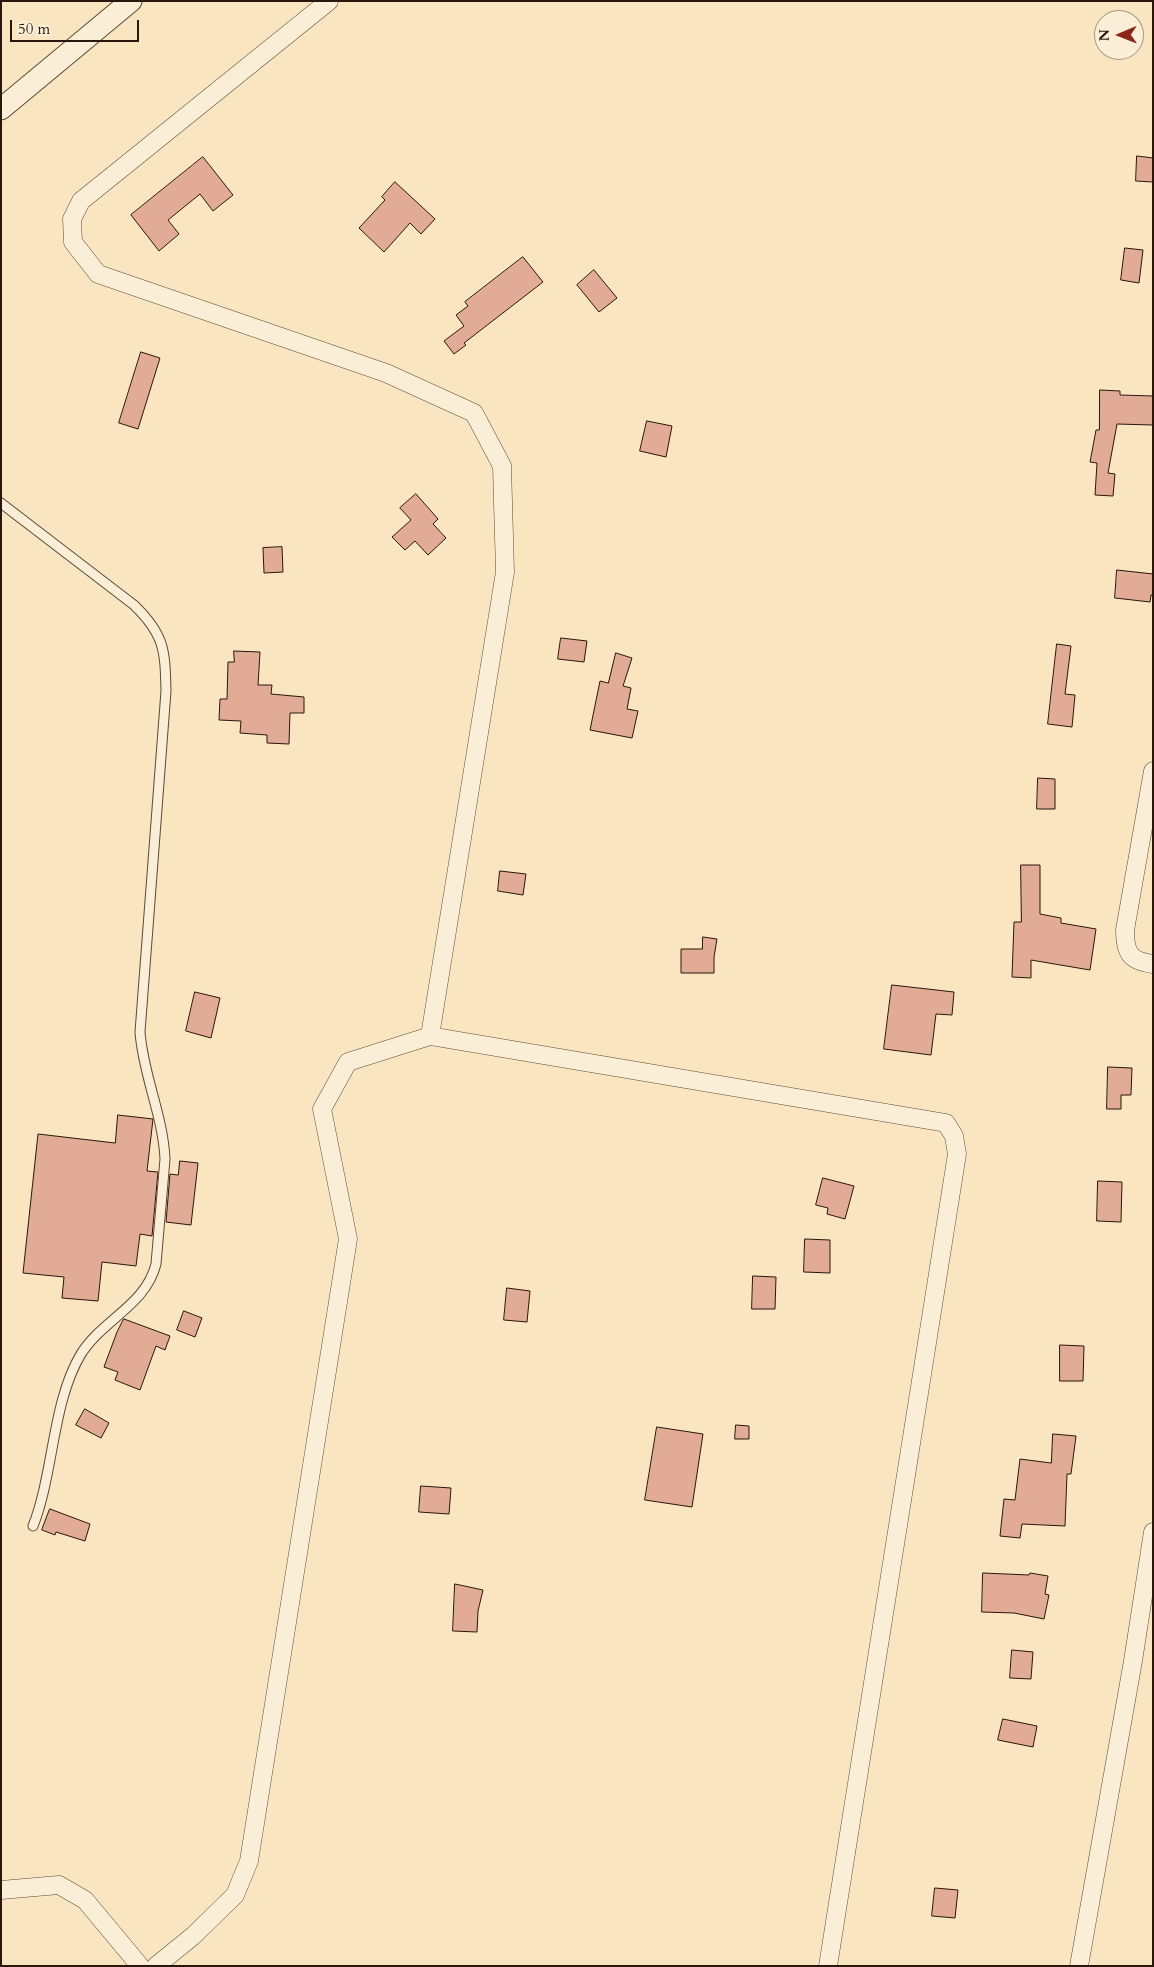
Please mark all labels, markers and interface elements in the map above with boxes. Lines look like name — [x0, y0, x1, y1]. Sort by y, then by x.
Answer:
scale bar — [12, 10, 141, 42]
north arrow — [1094, 10, 1144, 60]
text: 50 m — [18, 19, 50, 39]
text: N — [1095, 29, 1114, 41]

